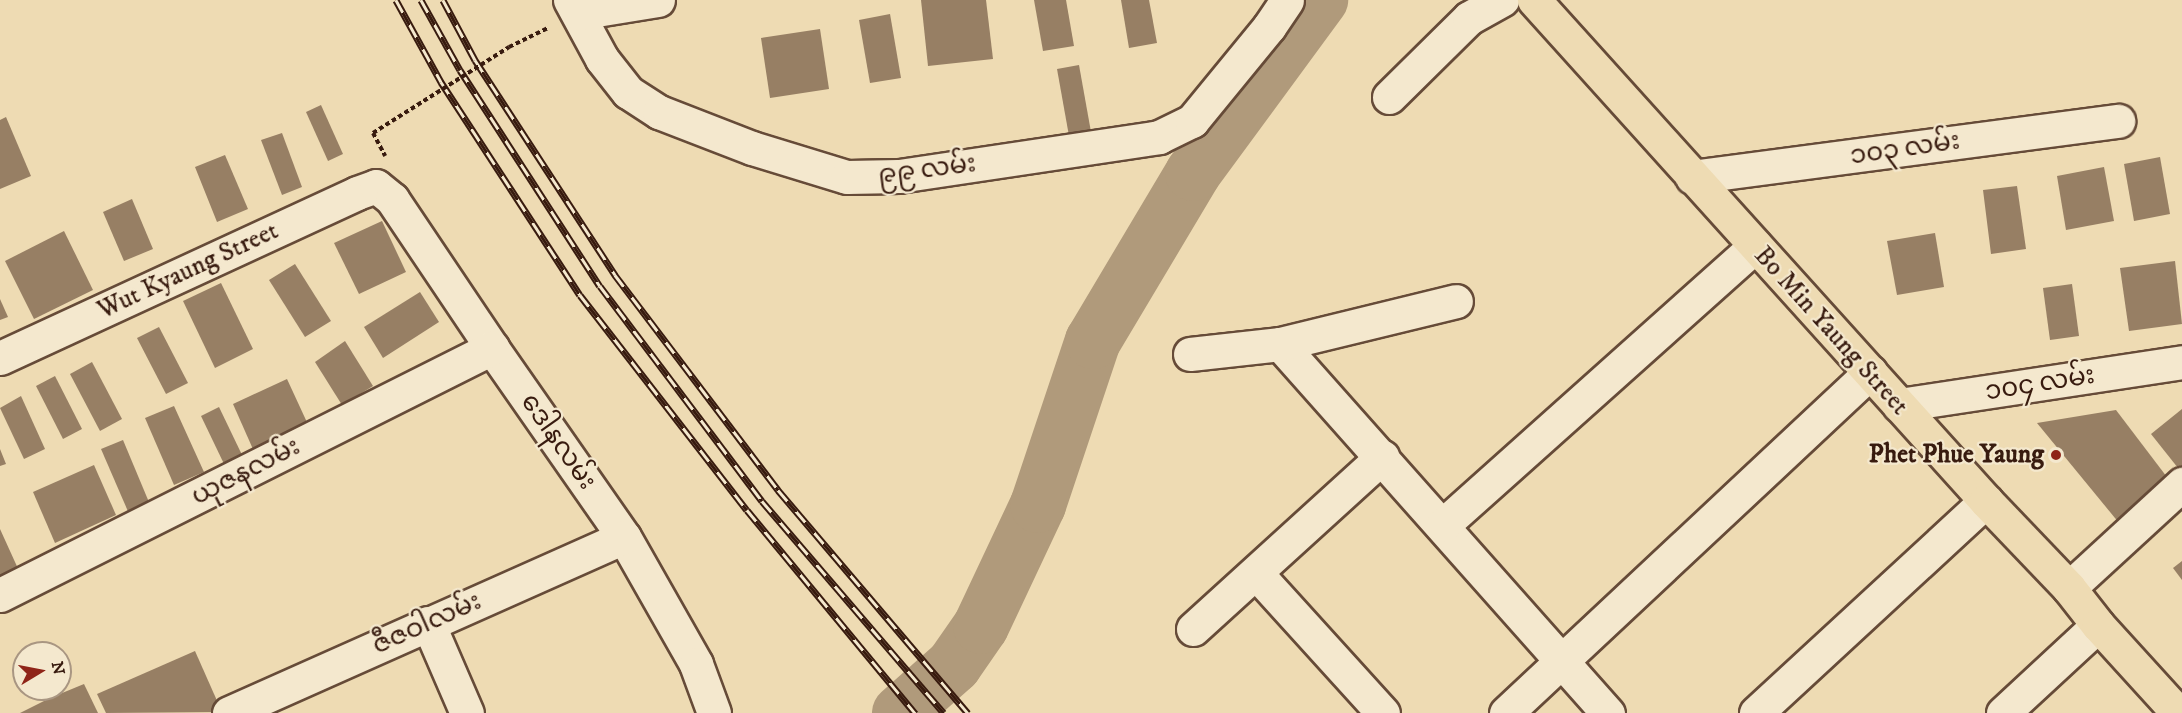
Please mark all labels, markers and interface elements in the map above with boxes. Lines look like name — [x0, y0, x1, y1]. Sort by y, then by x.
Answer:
street label: ၁၀၃ လမ်း — [1848, 126, 1962, 172]
street label: ၉၉ လမ်း — [876, 148, 978, 192]
street label: Wut Kyaung Street — [93, 216, 283, 326]
street label: Bo Min Yaung Street — [1747, 240, 1915, 422]
street label: ၁၀၄ လမ်း — [1983, 360, 2097, 408]
street label: ဒေါနလမ်း — [514, 388, 602, 496]
street label: ယုဇနလမ်း — [186, 431, 306, 513]
place label: Phet Phue Yaung — [1869, 439, 2044, 471]
marker: Phet Phue Yaung — [2049, 448, 2063, 462]
street label: ဇီဇဝါလမ်း — [368, 586, 486, 662]
north arrow — [12, 641, 72, 701]
text: N — [47, 660, 69, 676]

